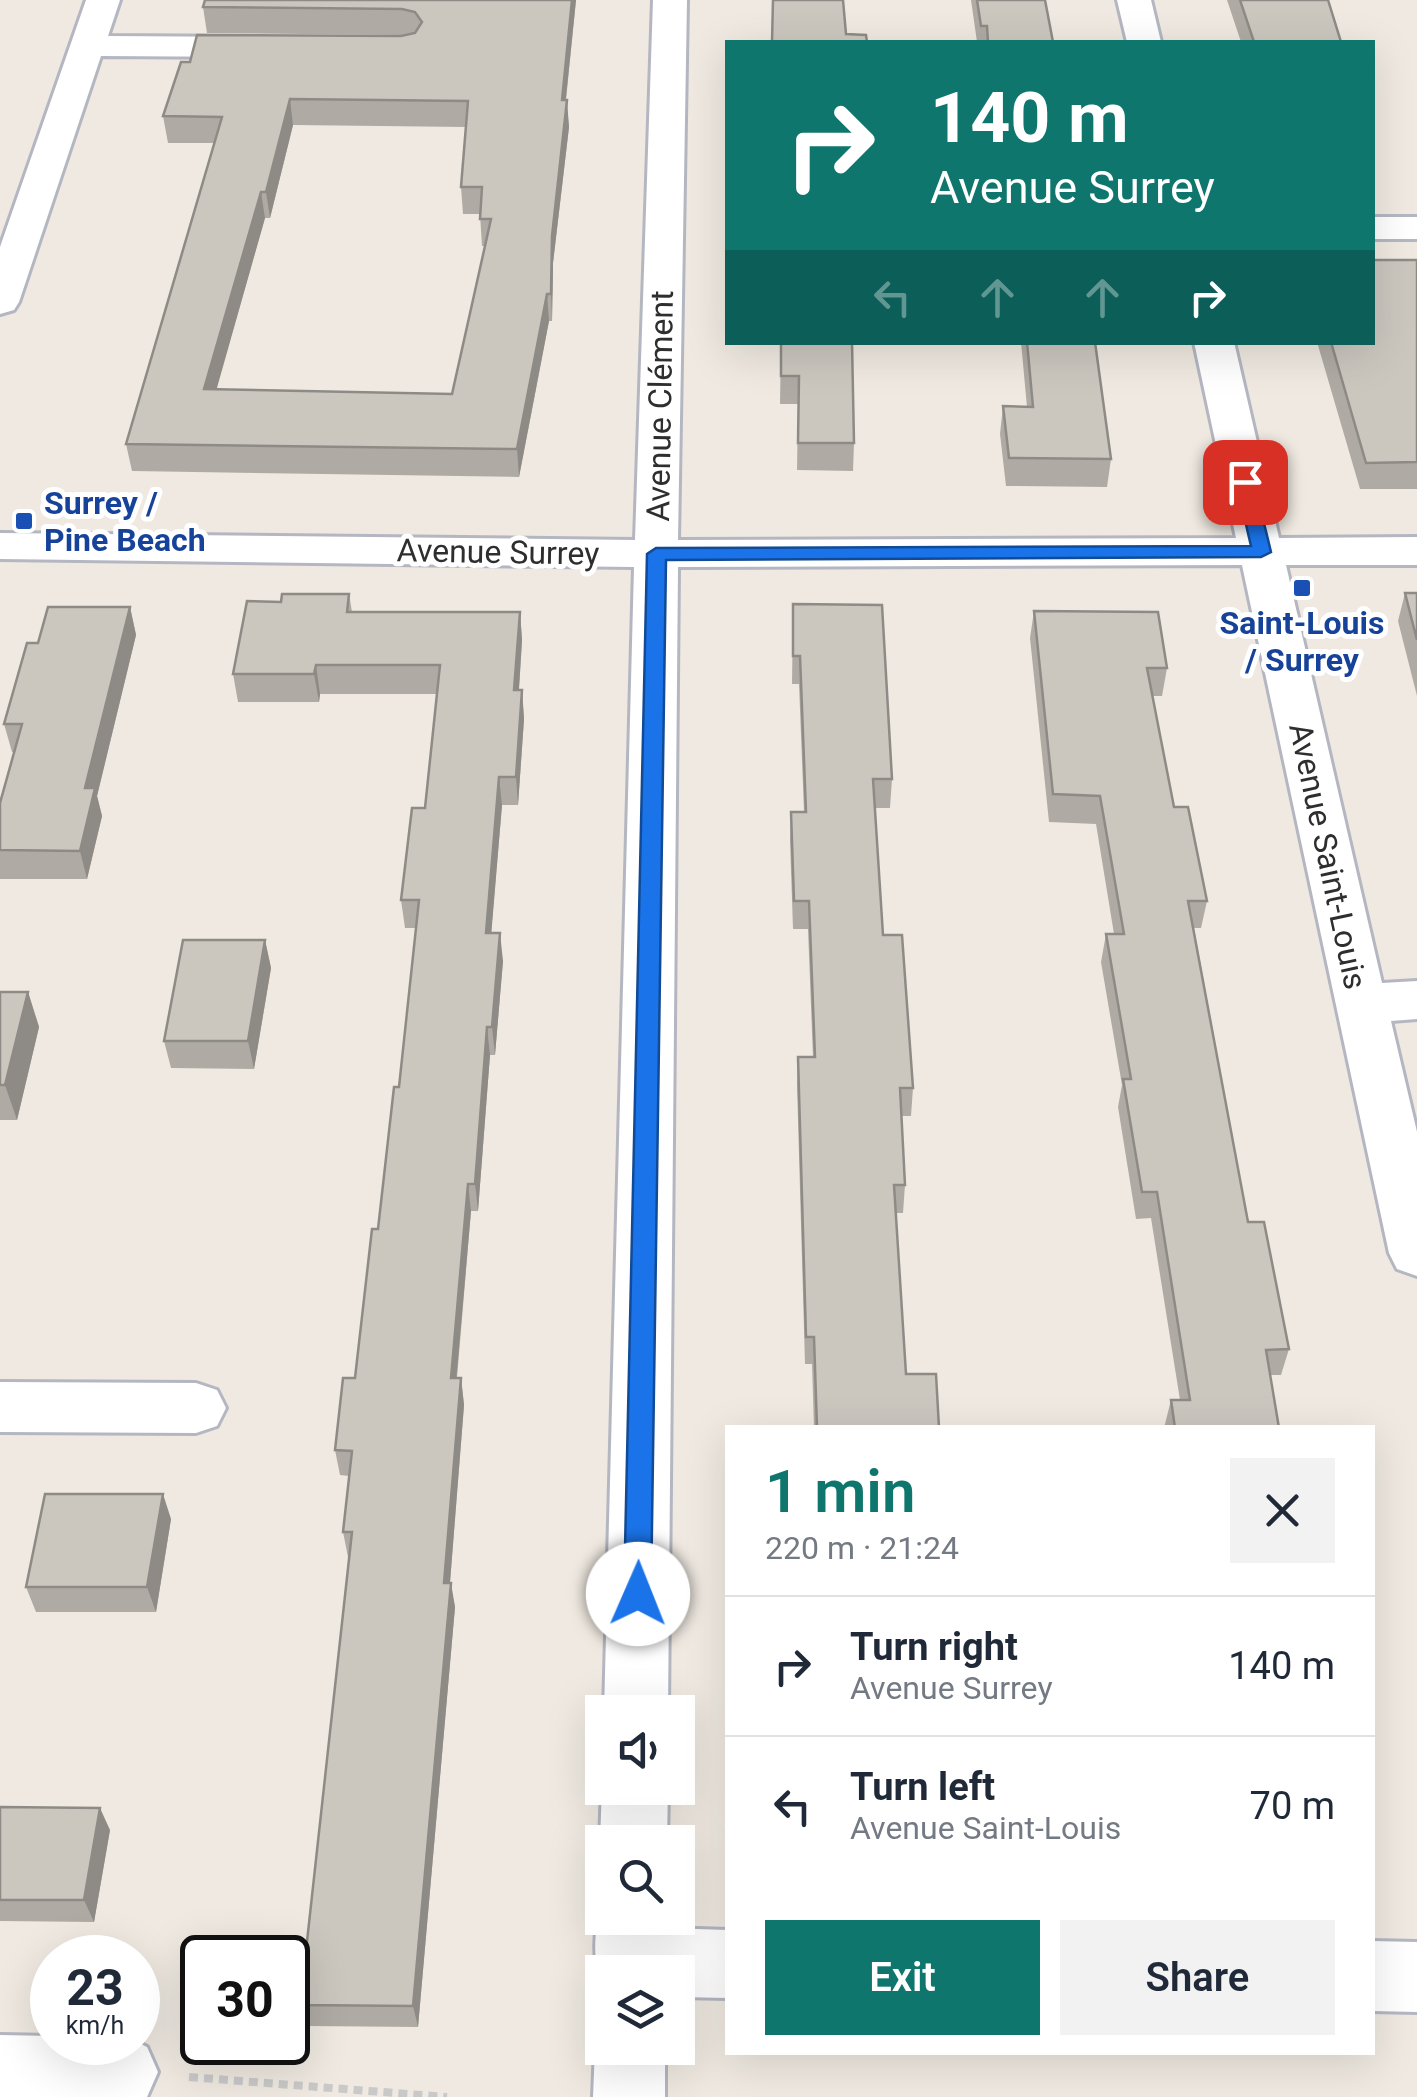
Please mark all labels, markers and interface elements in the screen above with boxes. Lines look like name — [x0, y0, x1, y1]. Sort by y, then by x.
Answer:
text: 140 m — [930, 77, 1129, 159]
icon: right — [765, 80, 895, 210]
text: Avenue Surrey — [930, 161, 1215, 214]
icon: left — [865, 270, 920, 325]
icon: ahead — [970, 270, 1025, 325]
icon: ahead — [1075, 270, 1130, 325]
icon: right — [1180, 270, 1235, 325]
street label: Avenue Clément — [639, 290, 681, 522]
pin — [1203, 440, 1288, 525]
icon: arrive — [1218, 455, 1273, 510]
place label: Surrey / Pine Beach — [44, 484, 206, 559]
marker: Surrey / Pine Beach — [13, 510, 35, 532]
street label: Avenue Surrey — [396, 531, 600, 573]
marker: Saint-Louis / Surrey — [1291, 577, 1313, 599]
place label: Saint-Louis / Surrey — [1220, 604, 1384, 679]
street label: Avenue Saint-Louis — [1281, 719, 1375, 993]
text: 1 min — [765, 1456, 915, 1527]
button: close — [1230, 1458, 1335, 1563]
text: 220 m · 21:24 — [765, 1529, 959, 1567]
position arrow — [586, 1542, 690, 1646]
text: Turn right — [850, 1625, 1018, 1669]
icon: right — [765, 1639, 820, 1694]
text: 140 m — [1228, 1644, 1335, 1688]
text: Avenue Surrey — [850, 1669, 1053, 1707]
map controls — [585, 1695, 695, 2065]
button: sound — [585, 1695, 695, 1805]
text: Turn left — [850, 1765, 995, 1809]
icon: left — [765, 1779, 820, 1834]
text: 70 m — [1250, 1784, 1335, 1828]
text: Avenue Saint-Louis — [850, 1809, 1121, 1847]
button: search — [585, 1825, 695, 1935]
button: Exit — [765, 1920, 1040, 2035]
button: Share — [1060, 1920, 1335, 2035]
speed limit sign: 30 — [180, 1935, 310, 2065]
button: layers — [585, 1955, 695, 2065]
text: 23 — [66, 1959, 124, 2017]
text: km/h — [66, 2011, 124, 2040]

